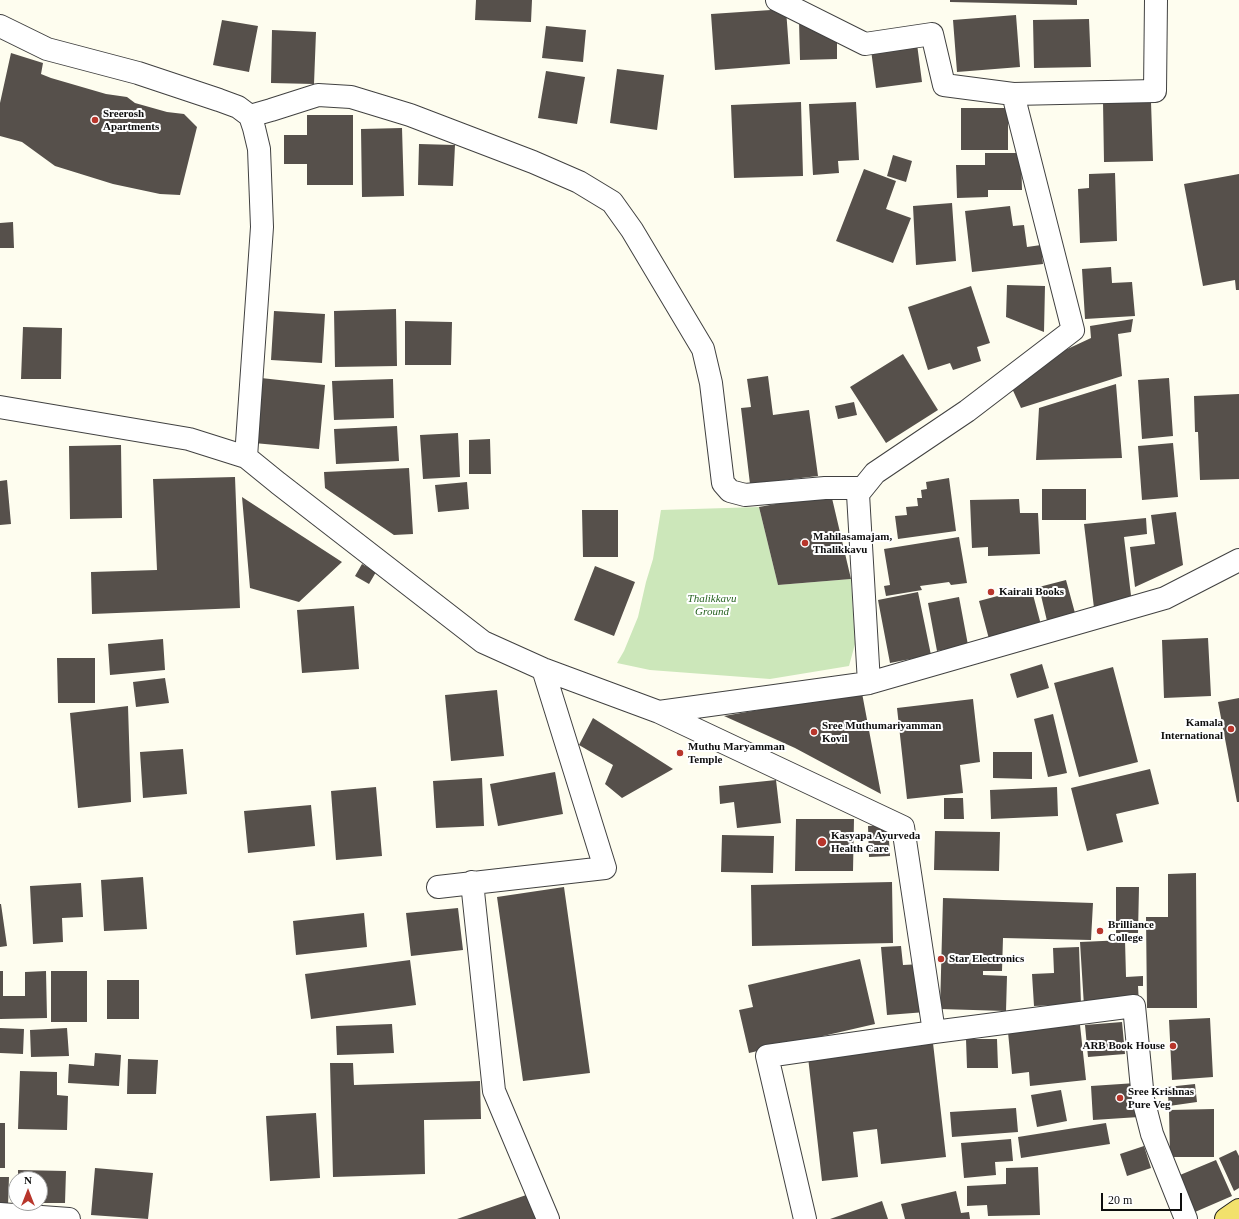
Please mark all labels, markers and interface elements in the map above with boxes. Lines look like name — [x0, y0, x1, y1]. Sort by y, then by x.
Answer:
place label: Sreerosh Apartments — [103, 107, 159, 133]
marker: Sreerosh Apartments — [90, 115, 100, 125]
place label: Mahilasamajam, Thalikkavu — [813, 530, 892, 556]
marker: Mahilasamajam, Thalikkavu — [800, 538, 810, 548]
place label: Kairali Books — [999, 585, 1064, 599]
marker: Kairali Books — [986, 587, 996, 597]
park label: Thalikkavu Ground — [688, 592, 736, 618]
place label: Kamala International — [1161, 716, 1223, 742]
place label: Sree Muthumariyamman Kovil — [822, 719, 941, 745]
marker: Kamala International — [1226, 724, 1236, 734]
marker: Sree Muthumariyamman Kovil — [809, 727, 819, 737]
place label: Muthu Maryamman Temple — [688, 740, 785, 766]
marker: Muthu Maryamman Temple — [675, 748, 685, 758]
place label: Kasyapa Ayurveda Health Care — [831, 829, 920, 855]
marker: Kasyapa Ayurveda Health Care — [816, 836, 828, 848]
place label: Brilliance College — [1108, 918, 1154, 944]
marker: Brilliance College — [1095, 926, 1105, 936]
place label: Star Electronics — [949, 952, 1024, 966]
marker: Star Electronics — [936, 954, 946, 964]
place label: ARB Book House — [1082, 1039, 1165, 1053]
marker: ARB Book House — [1168, 1041, 1178, 1051]
place label: Sree Krishnas Pure Veg — [1128, 1085, 1194, 1111]
marker: Sree Krishnas Pure Veg — [1115, 1093, 1125, 1103]
north arrow — [8, 1171, 48, 1211]
text: N — [24, 1174, 32, 1186]
scale bar — [1103, 1185, 1184, 1211]
text: 20 m — [1108, 1193, 1132, 1207]

